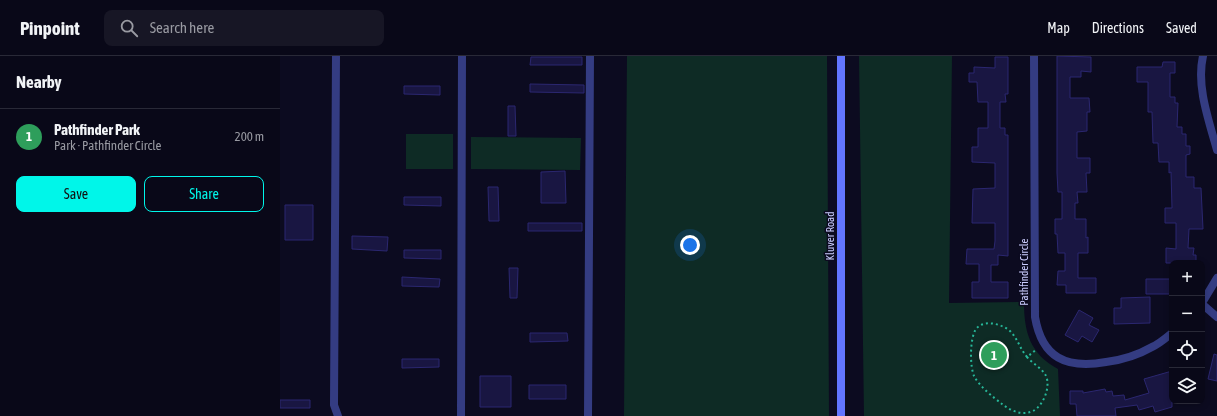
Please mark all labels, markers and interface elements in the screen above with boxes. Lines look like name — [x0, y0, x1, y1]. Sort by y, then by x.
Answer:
search box — [104, 10, 384, 46]
text: Pinpoint — [20, 17, 80, 39]
icon: search — [118, 17, 140, 39]
text: Search here — [150, 19, 214, 36]
text: Map — [1047, 20, 1070, 36]
text: Directions — [1092, 20, 1144, 36]
text: Saved — [1166, 20, 1197, 36]
text: Nearby — [16, 72, 62, 92]
text: Pathfinder Park — [54, 121, 140, 138]
text: 1 — [26, 129, 32, 144]
text: 200 m — [235, 129, 264, 144]
text: Park · Pathfinder Circle — [54, 138, 162, 153]
button: Save — [16, 176, 136, 212]
button: Share — [144, 176, 264, 212]
street label: Kluver Road — [824, 212, 836, 260]
your location — [680, 235, 700, 255]
street label: Pathfinder Circle — [1018, 238, 1030, 306]
map controls — [1169, 260, 1205, 404]
button: + — [1169, 260, 1205, 296]
button: − — [1169, 296, 1205, 332]
button: locate — [1169, 332, 1205, 368]
pin: 1 — [981, 340, 1007, 370]
button: layers — [1169, 368, 1205, 404]

